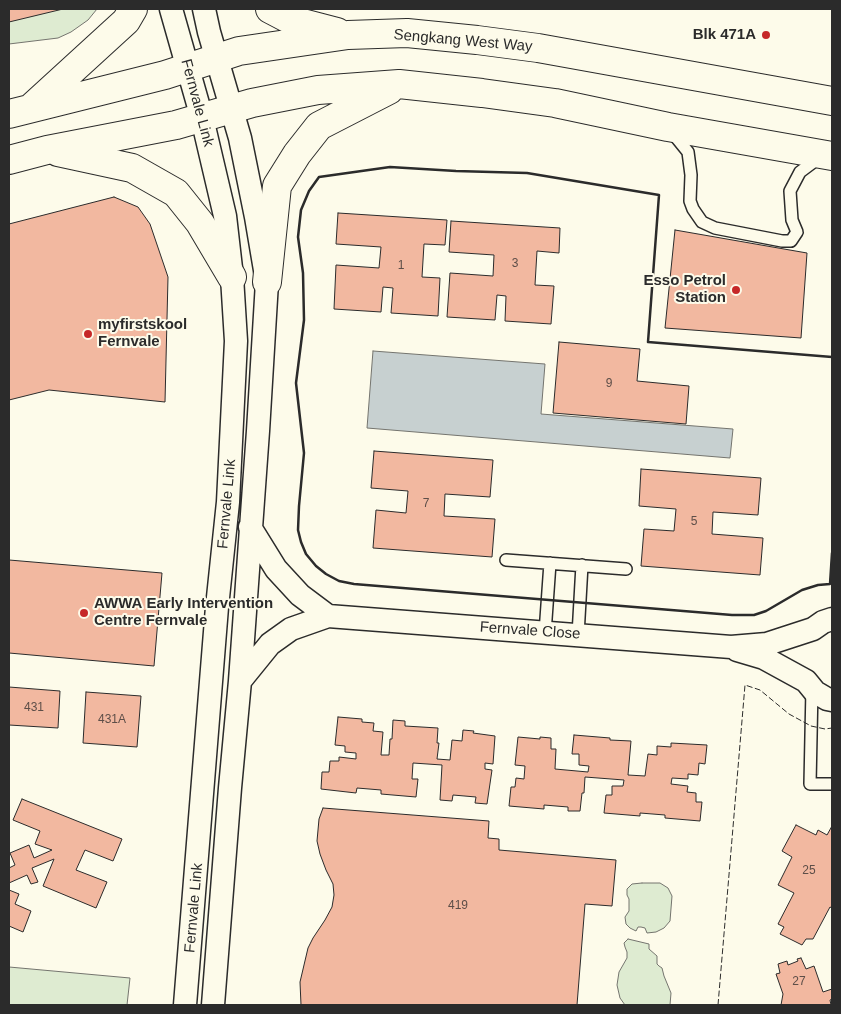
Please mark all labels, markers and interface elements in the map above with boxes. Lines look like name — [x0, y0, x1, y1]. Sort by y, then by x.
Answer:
street label: Sengkang West Way — [393, 26, 533, 56]
place label: Blk 471A — [693, 26, 756, 44]
marker: Blk 471A — [760, 29, 772, 41]
street label: Fernvale Link — [177, 57, 217, 149]
house number: 3 — [512, 257, 518, 271]
house number: 1 — [398, 259, 404, 273]
place label: Esso Petrol Station — [643, 272, 726, 307]
marker: Esso Petrol Station — [730, 284, 742, 296]
place label: myfirstskool Fernvale — [98, 316, 187, 351]
marker: myfirstskool Fernvale — [82, 328, 94, 340]
house number: 9 — [606, 377, 612, 391]
street label: Fernvale Link — [214, 458, 240, 550]
house number: 7 — [423, 497, 429, 511]
house number: 5 — [691, 515, 697, 529]
place label: AWWA Early Intervention Centre Fernvale — [94, 595, 273, 630]
marker: AWWA Early Intervention Centre Fernvale — [78, 607, 90, 619]
street label: Fernvale Close — [479, 619, 581, 643]
house number: 431 — [24, 701, 44, 715]
house number: 431A — [98, 713, 126, 727]
street label: Fernvale Link — [181, 862, 207, 954]
house number: 25 — [802, 864, 816, 878]
house number: 419 — [448, 899, 468, 913]
house number: 27 — [792, 975, 806, 989]

